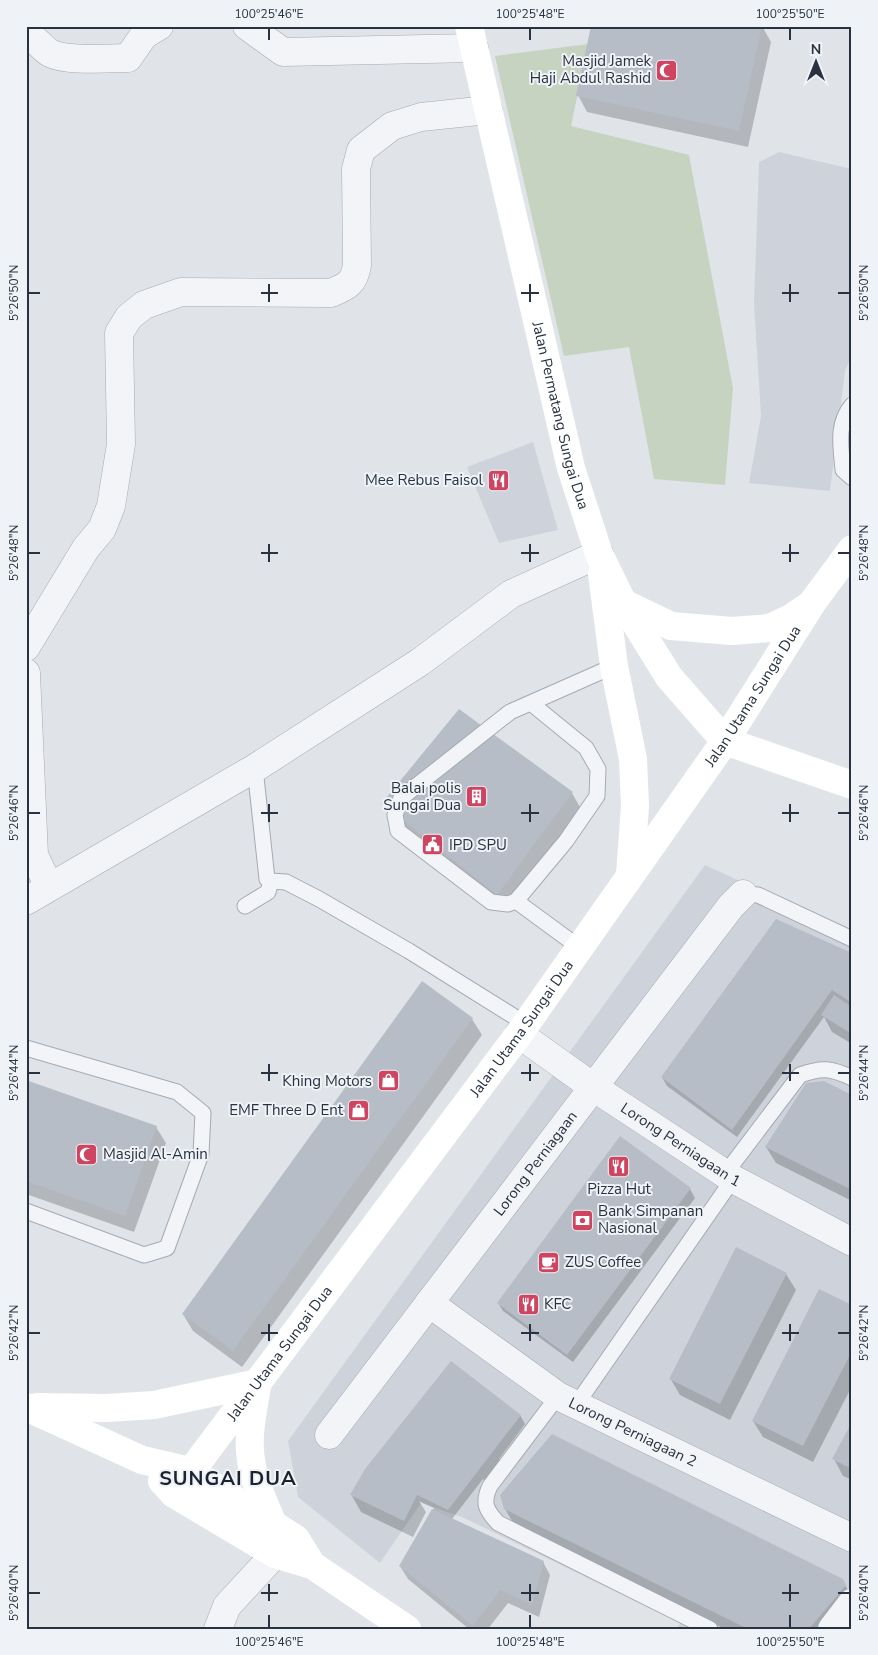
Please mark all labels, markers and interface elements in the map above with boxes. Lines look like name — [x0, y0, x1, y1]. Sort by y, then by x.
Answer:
text: 100°25'46"E — [234, 6, 304, 22]
text: 100°25'48"E — [495, 6, 565, 22]
text: 100°25'50"E — [755, 6, 825, 22]
north arrow — [790, 38, 840, 88]
text: N — [811, 40, 821, 59]
place label: Masjid Jamek Haji Abdul Rashid — [530, 51, 651, 88]
mosque icon: Masjid Jamek Haji Abdul Rashid — [655, 58, 679, 82]
text: 5°26'50"N — [6, 265, 22, 321]
text: 5°26'50"N — [856, 265, 872, 321]
street label: Jalan Permatang Sungai Dua — [527, 318, 594, 512]
restaurant icon: Mee Rebus Faisol — [487, 468, 511, 492]
place label: Mee Rebus Faisol — [365, 470, 484, 490]
text: 5°26'48"N — [6, 525, 22, 581]
text: 5°26'48"N — [856, 525, 872, 581]
street label: Jalan Utama Sungai Dua — [699, 622, 805, 772]
place label: Balai polis Sungai Dua — [383, 778, 461, 815]
text: 5°26'46"N — [6, 785, 22, 841]
building icon: Balai polis Sungai Dua — [465, 785, 489, 809]
text: 5°26'46"N — [856, 785, 872, 841]
public building icon: IPD SPU — [421, 833, 445, 857]
place label: IPD SPU — [449, 835, 507, 855]
street label: Jalan Utama Sungai Dua — [465, 956, 578, 1102]
text: 5°26'44"N — [6, 1045, 22, 1101]
text: 5°26'44"N — [856, 1045, 872, 1101]
shop icon: Khing Motors — [376, 1069, 400, 1093]
place label: Khing Motors — [282, 1071, 372, 1091]
shop icon: EMF Three D Ent — [347, 1098, 371, 1122]
street label: Lorong Perniagaan 1 — [617, 1098, 744, 1191]
place label: EMF Three D Ent — [229, 1100, 344, 1120]
street label: Lorong Perniagaan — [489, 1107, 582, 1220]
mosque icon: Masjid Al-Amin — [75, 1142, 99, 1166]
place label: Masjid Al-Amin — [103, 1144, 208, 1164]
restaurant icon: Pizza Hut — [607, 1154, 631, 1178]
place label: Pizza Hut — [587, 1179, 652, 1199]
place label: Bank Simpanan Nasional — [598, 1201, 703, 1238]
bank icon: Bank Simpanan Nasional — [570, 1208, 594, 1232]
cafe icon: ZUS Coffee — [537, 1250, 561, 1274]
place label: ZUS Coffee — [565, 1252, 641, 1272]
street label: Jalan Utama Sungai Dua — [222, 1282, 337, 1426]
restaurant icon: KFC — [516, 1292, 540, 1316]
place label: KFC — [544, 1294, 571, 1314]
text: 5°26'42"N — [6, 1305, 22, 1361]
text: 5°26'42"N — [856, 1305, 872, 1361]
street label: Lorong Perniagaan 2 — [565, 1393, 700, 1472]
district label: SUNGAI DUA — [159, 1465, 297, 1492]
text: 5°26'40"N — [6, 1565, 22, 1621]
text: 5°26'40"N — [856, 1565, 872, 1621]
text: 100°25'46"E — [234, 1634, 304, 1650]
text: 100°25'48"E — [495, 1634, 565, 1650]
text: 100°25'50"E — [755, 1634, 825, 1650]

